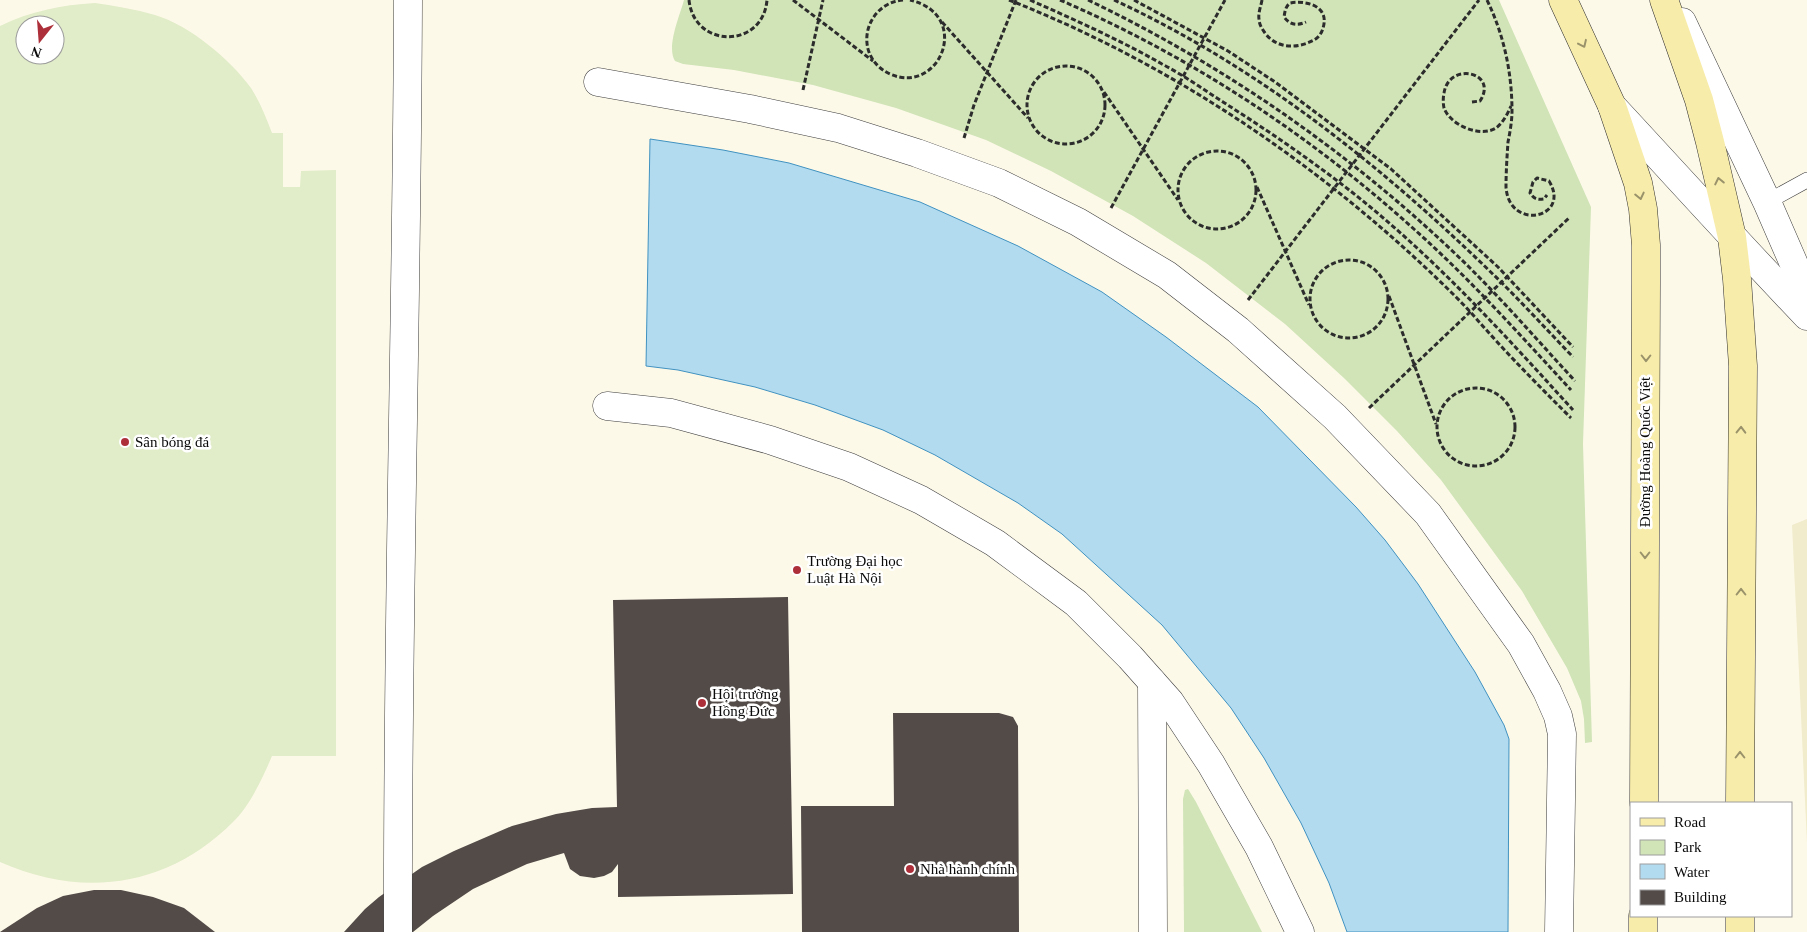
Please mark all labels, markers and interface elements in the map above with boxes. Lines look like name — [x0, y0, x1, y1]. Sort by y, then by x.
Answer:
north arrow — [15, 15, 65, 65]
one-way arrow — [1576, 39, 1587, 48]
text: N — [29, 43, 43, 61]
one-way arrow — [1714, 177, 1725, 186]
one-way arrow — [1635, 191, 1645, 200]
one-way arrow — [1641, 354, 1651, 362]
street label: Đường Hoàng Quốc Việt — [1637, 376, 1653, 527]
one-way arrow — [1736, 425, 1747, 433]
place label: Sân bóng đá — [135, 434, 210, 450]
marker: Sân bóng đá — [119, 436, 131, 448]
one-way arrow — [1640, 552, 1650, 560]
place label: Trường Đại học Luật Hà Nội — [807, 553, 903, 586]
marker: Trường Đại học Luật Hà Nội — [791, 564, 803, 576]
one-way arrow — [1736, 588, 1746, 596]
place label: Hội trường Hồng Đức — [712, 686, 779, 719]
marker: Hội trường Hồng Đức — [696, 697, 708, 709]
one-way arrow — [1735, 750, 1745, 758]
legend — [1630, 802, 1792, 917]
text: Road — [1674, 814, 1706, 830]
text: Park — [1674, 839, 1702, 855]
place label: Nhà hành chính — [920, 861, 1015, 877]
marker: Nhà hành chính — [904, 863, 916, 875]
text: Water — [1674, 864, 1709, 880]
text: Building — [1674, 889, 1727, 905]

